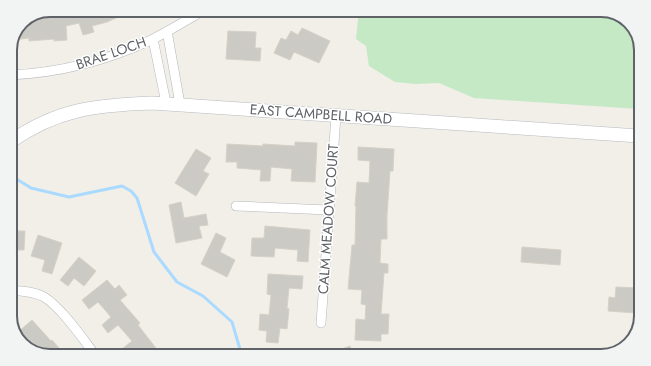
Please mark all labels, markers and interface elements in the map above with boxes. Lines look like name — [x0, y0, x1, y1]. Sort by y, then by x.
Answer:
street label: BRAE LOCH — [73, 32, 149, 74]
street label: EAST CAMPBELL ROAD — [249, 99, 393, 129]
street label: CALM MEADOW COURT — [313, 143, 343, 295]

